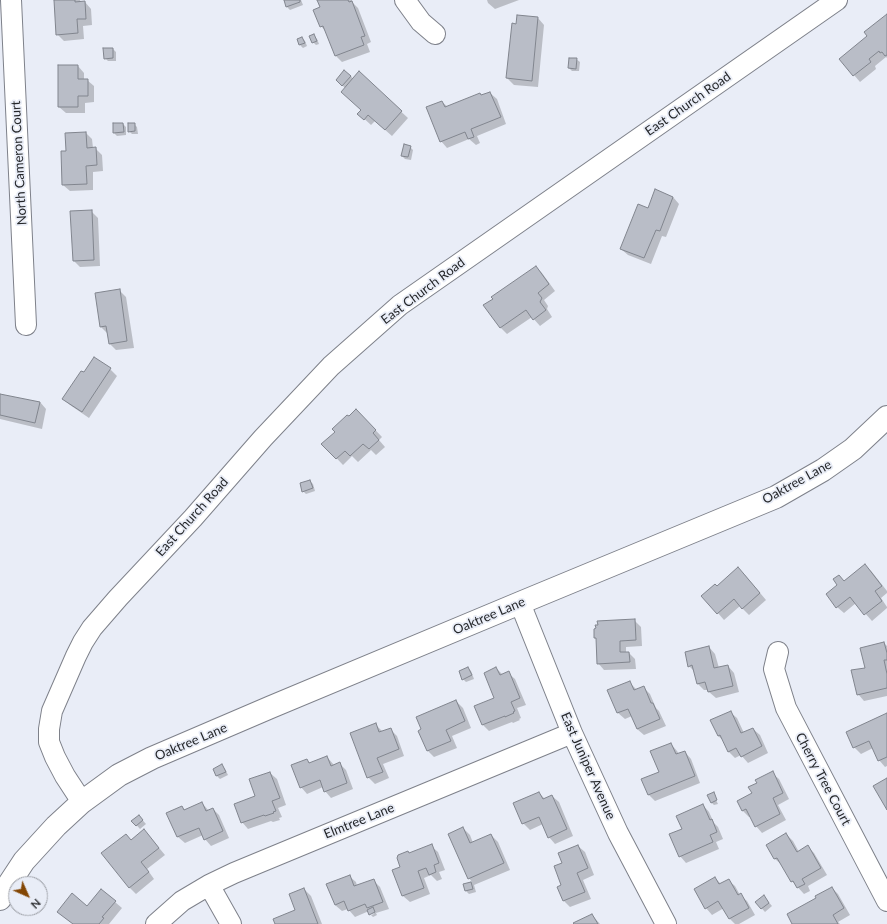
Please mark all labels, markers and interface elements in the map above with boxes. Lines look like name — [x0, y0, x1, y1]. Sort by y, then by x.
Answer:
street label: East Church Road — [642, 69, 734, 139]
street label: North Cameron Court — [8, 100, 30, 226]
street label: East Church Road — [378, 254, 468, 328]
street label: Oaktree Lane — [760, 457, 834, 507]
street label: East Church Road — [152, 474, 232, 560]
street label: Oaktree Lane — [451, 594, 527, 638]
street label: East Juniper Avenue — [557, 710, 619, 822]
street label: Oaktree Lane — [153, 720, 229, 764]
street label: Cherry Tree Court — [792, 730, 854, 828]
street label: Elmtree Lane — [322, 800, 396, 842]
north arrow — [8, 876, 48, 916]
text: N — [29, 897, 44, 912]

